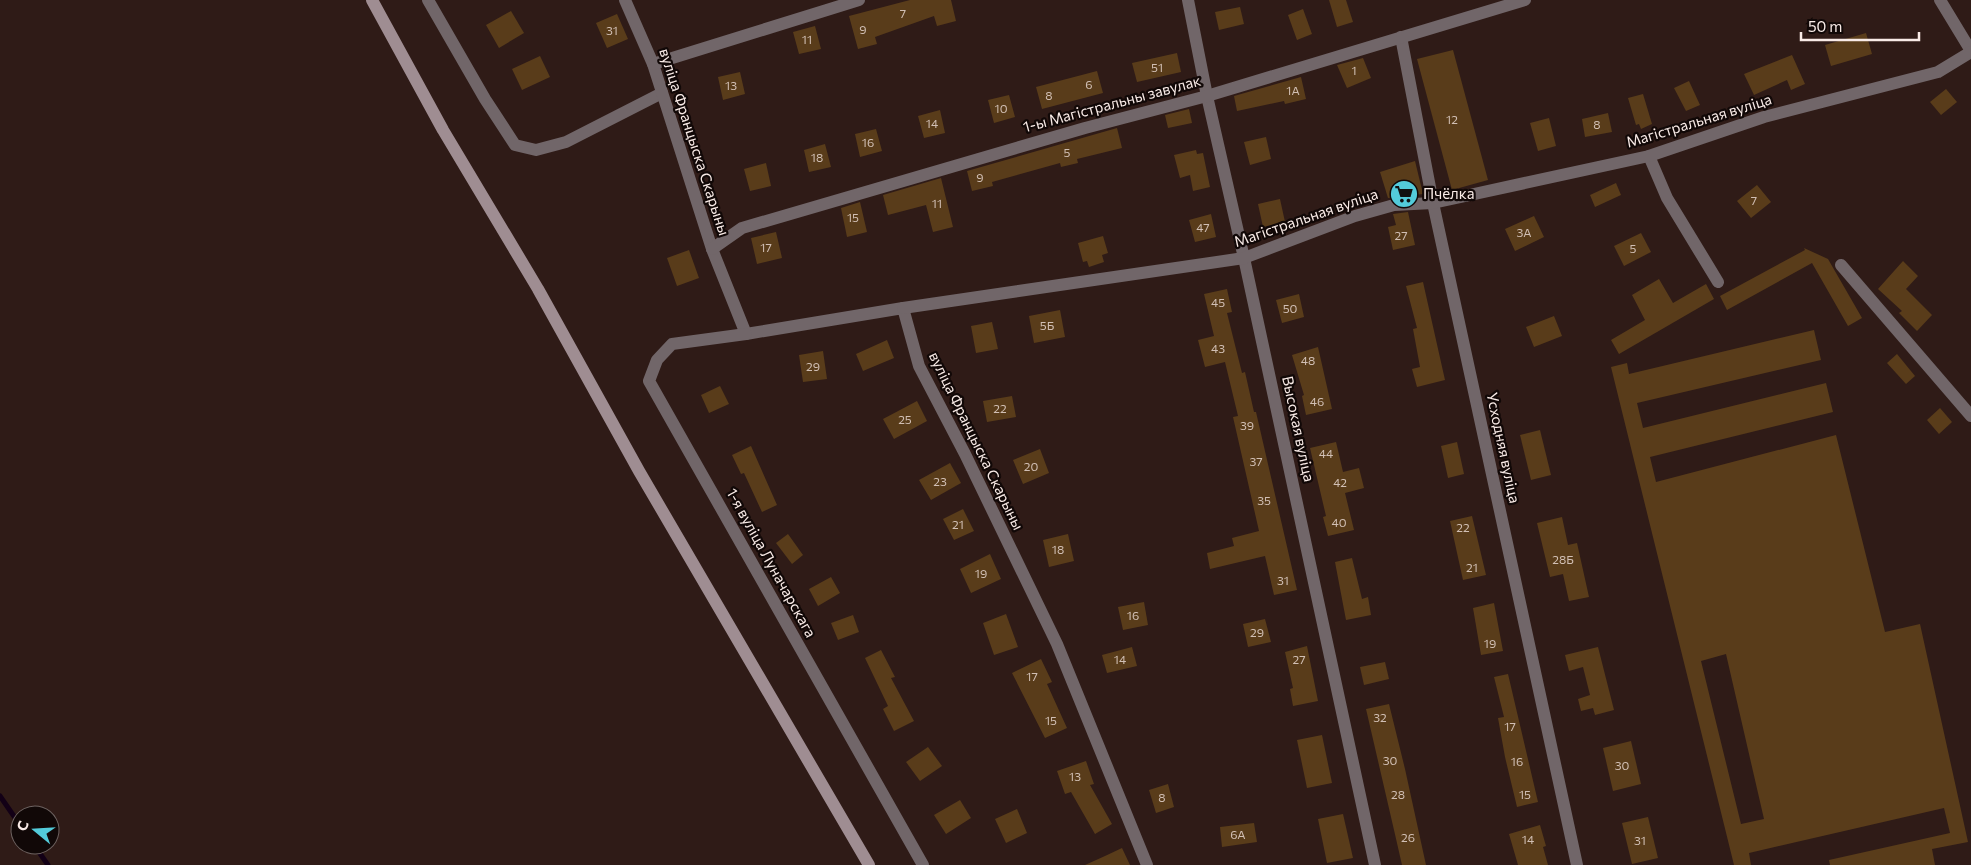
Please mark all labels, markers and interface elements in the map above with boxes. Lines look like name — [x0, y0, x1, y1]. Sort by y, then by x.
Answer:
house number: 7 — [900, 6, 906, 20]
scale bar — [1801, 10, 1918, 42]
text: 50 m — [1808, 17, 1842, 35]
house number: 9 — [859, 22, 867, 36]
house number: 31 — [606, 23, 618, 37]
house number: 11 — [802, 32, 812, 46]
street label: вуліца Францыска Скарыны — [656, 46, 734, 238]
house number: 51 — [1151, 60, 1163, 74]
house number: 1 — [1351, 63, 1357, 77]
street label: 1-ы Магістральны завулак — [1021, 71, 1203, 135]
house number: 6 — [1085, 77, 1093, 91]
house number: 13 — [725, 78, 737, 92]
house number: 1А — [1286, 83, 1300, 97]
house number: 8 — [1045, 88, 1053, 102]
street label: Магістральная вуліца — [1624, 89, 1774, 151]
house number: 10 — [995, 101, 1008, 115]
house number: 12 — [1446, 112, 1458, 126]
house number: 14 — [926, 116, 938, 130]
house number: 8 — [1593, 117, 1601, 131]
house number: 16 — [862, 135, 874, 149]
house number: 5 — [1064, 145, 1071, 159]
house number: 18 — [811, 150, 823, 164]
house number: 9 — [976, 170, 984, 184]
supermarket icon: Пчёлка — [1389, 179, 1419, 209]
street label: Магістральная вуліца — [1231, 184, 1380, 250]
place label: Пчёлка — [1423, 184, 1475, 202]
house number: 7 — [1751, 193, 1757, 207]
house number: 11 — [932, 196, 942, 210]
house number: 15 — [847, 210, 859, 224]
house number: 47 — [1196, 220, 1210, 234]
house number: 3А — [1517, 225, 1531, 239]
house number: 27 — [1395, 228, 1407, 242]
house number: 17 — [760, 240, 772, 254]
house number: 5 — [1630, 241, 1637, 255]
house number: 45 — [1211, 295, 1225, 309]
house number: 50 — [1283, 301, 1298, 315]
house number: 5Б — [1040, 318, 1055, 332]
house number: 43 — [1211, 341, 1225, 355]
street label: вуліца Францыска Скарыны — [926, 349, 1028, 532]
house number: 48 — [1301, 353, 1315, 367]
house number: 29 — [806, 359, 820, 373]
street label: Высокая вуліца — [1279, 374, 1319, 483]
street label: Усходняя вуліца — [1483, 391, 1525, 505]
house number: 46 — [1310, 394, 1324, 408]
house number: 22 — [993, 401, 1007, 415]
house number: 25 — [898, 412, 912, 426]
house number: 39 — [1240, 418, 1254, 432]
house number: 44 — [1319, 446, 1333, 460]
house number: 37 — [1249, 454, 1263, 468]
house number: 20 — [1024, 459, 1038, 473]
house number: 23 — [933, 474, 947, 488]
house number: 42 — [1333, 475, 1347, 489]
street label: 1-я вуліца Луначарскага — [723, 485, 820, 640]
house number: 35 — [1257, 493, 1271, 507]
house number: 40 — [1331, 515, 1347, 529]
house number: 21 — [952, 517, 964, 531]
house number: 22 — [1456, 520, 1470, 534]
house number: 18 — [1052, 542, 1064, 556]
house number: 28Б — [1552, 552, 1574, 566]
house number: 21 — [1466, 560, 1478, 574]
house number: 19 — [975, 566, 987, 580]
house number: 31 — [1277, 573, 1289, 587]
house number: 16 — [1127, 608, 1139, 622]
house number: 29 — [1250, 625, 1264, 639]
house number: 19 — [1484, 636, 1496, 650]
house number: 14 — [1114, 652, 1126, 666]
house number: 27 — [1293, 652, 1305, 666]
house number: 17 — [1026, 669, 1038, 683]
house number: 32 — [1373, 710, 1387, 724]
house number: 15 — [1045, 713, 1057, 727]
house number: 17 — [1504, 719, 1516, 733]
house number: 30 — [1383, 753, 1398, 767]
house number: 16 — [1511, 754, 1523, 768]
house number: 30 — [1615, 758, 1630, 772]
house number: 13 — [1069, 769, 1081, 783]
house number: 28 — [1391, 787, 1405, 801]
house number: 15 — [1519, 787, 1531, 801]
house number: 8 — [1158, 790, 1166, 804]
north arrow — [10, 805, 60, 855]
text: С — [13, 819, 32, 833]
house number: 6А — [1230, 827, 1246, 841]
house number: 26 — [1401, 830, 1415, 844]
house number: 14 — [1522, 832, 1534, 846]
house number: 31 — [1634, 833, 1646, 847]

